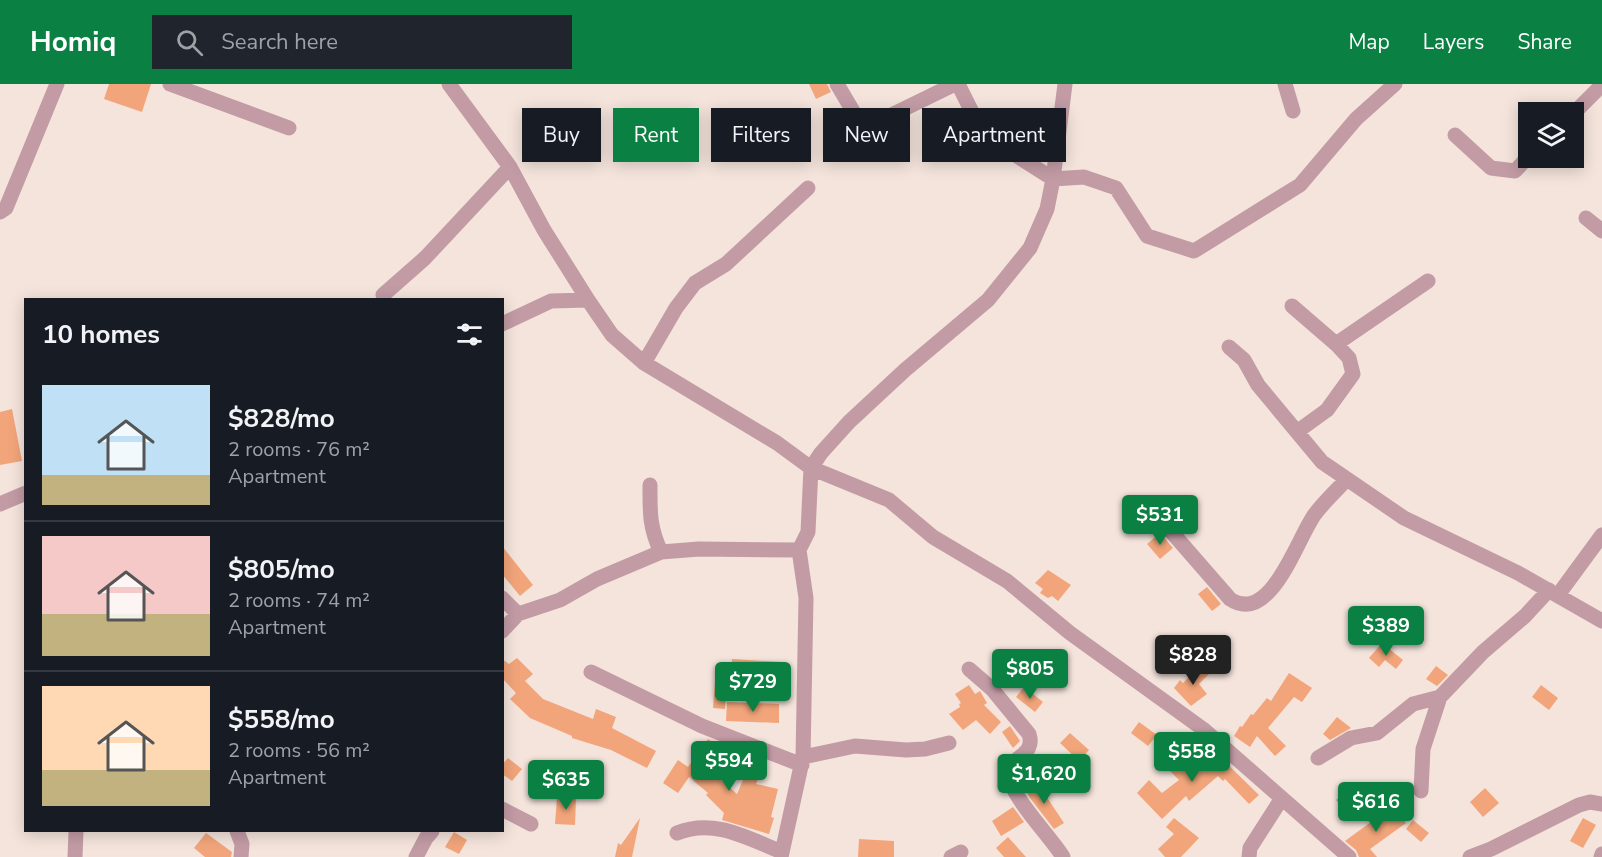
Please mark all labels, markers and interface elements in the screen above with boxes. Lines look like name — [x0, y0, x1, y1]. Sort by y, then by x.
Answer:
search box — [152, 15, 572, 69]
text: Homiq — [30, 23, 116, 61]
icon: search — [173, 26, 206, 59]
text: Search here — [221, 27, 338, 57]
text: Map — [1348, 28, 1390, 56]
text: Layers — [1423, 28, 1484, 56]
text: Share — [1517, 28, 1572, 56]
map controls — [1518, 102, 1584, 168]
button: layers — [1518, 102, 1584, 168]
chip: Buy — [522, 108, 601, 162]
chip: Rent — [613, 108, 699, 162]
chip: Filters — [711, 108, 811, 162]
chip: New — [823, 108, 910, 162]
chip: Apartment — [922, 108, 1066, 162]
text: 10 homes — [42, 317, 160, 352]
icon: filters — [453, 318, 486, 351]
text: $828/mo — [228, 401, 335, 436]
icon: home — [90, 409, 162, 481]
text: 2 rooms · 76 m² — [228, 436, 370, 463]
text: Apartment — [228, 463, 326, 490]
pin: $531 — [1124, 495, 1196, 546]
text: $531 — [1136, 501, 1184, 528]
text: $805/mo — [228, 552, 335, 587]
icon: home — [90, 560, 162, 632]
text: 2 rooms · 74 m² — [228, 587, 370, 614]
pin: $389 — [1350, 606, 1422, 657]
text: $389 — [1362, 612, 1410, 639]
text: Apartment — [228, 614, 326, 641]
pin: $828 — [1157, 635, 1229, 686]
text: $828 — [1169, 641, 1217, 668]
pin: $805 — [994, 649, 1066, 700]
text: $805 — [1006, 655, 1054, 682]
pin: $729 — [717, 662, 789, 713]
text: $729 — [729, 668, 777, 695]
text: $558/mo — [228, 702, 335, 737]
icon: home — [90, 710, 162, 782]
pin: $558 — [1156, 732, 1228, 783]
text: 2 rooms · 56 m² — [228, 737, 370, 764]
text: $558 — [1168, 738, 1216, 765]
pin: $594 — [693, 741, 765, 792]
text: $594 — [705, 747, 753, 774]
pin: $1,620 — [995, 754, 1093, 805]
pin: $635 — [530, 760, 602, 811]
text: $1,620 — [1012, 760, 1076, 787]
text: Apartment — [228, 764, 326, 791]
text: $635 — [542, 766, 590, 793]
pin: $616 — [1340, 782, 1412, 833]
text: $616 — [1352, 788, 1400, 815]

